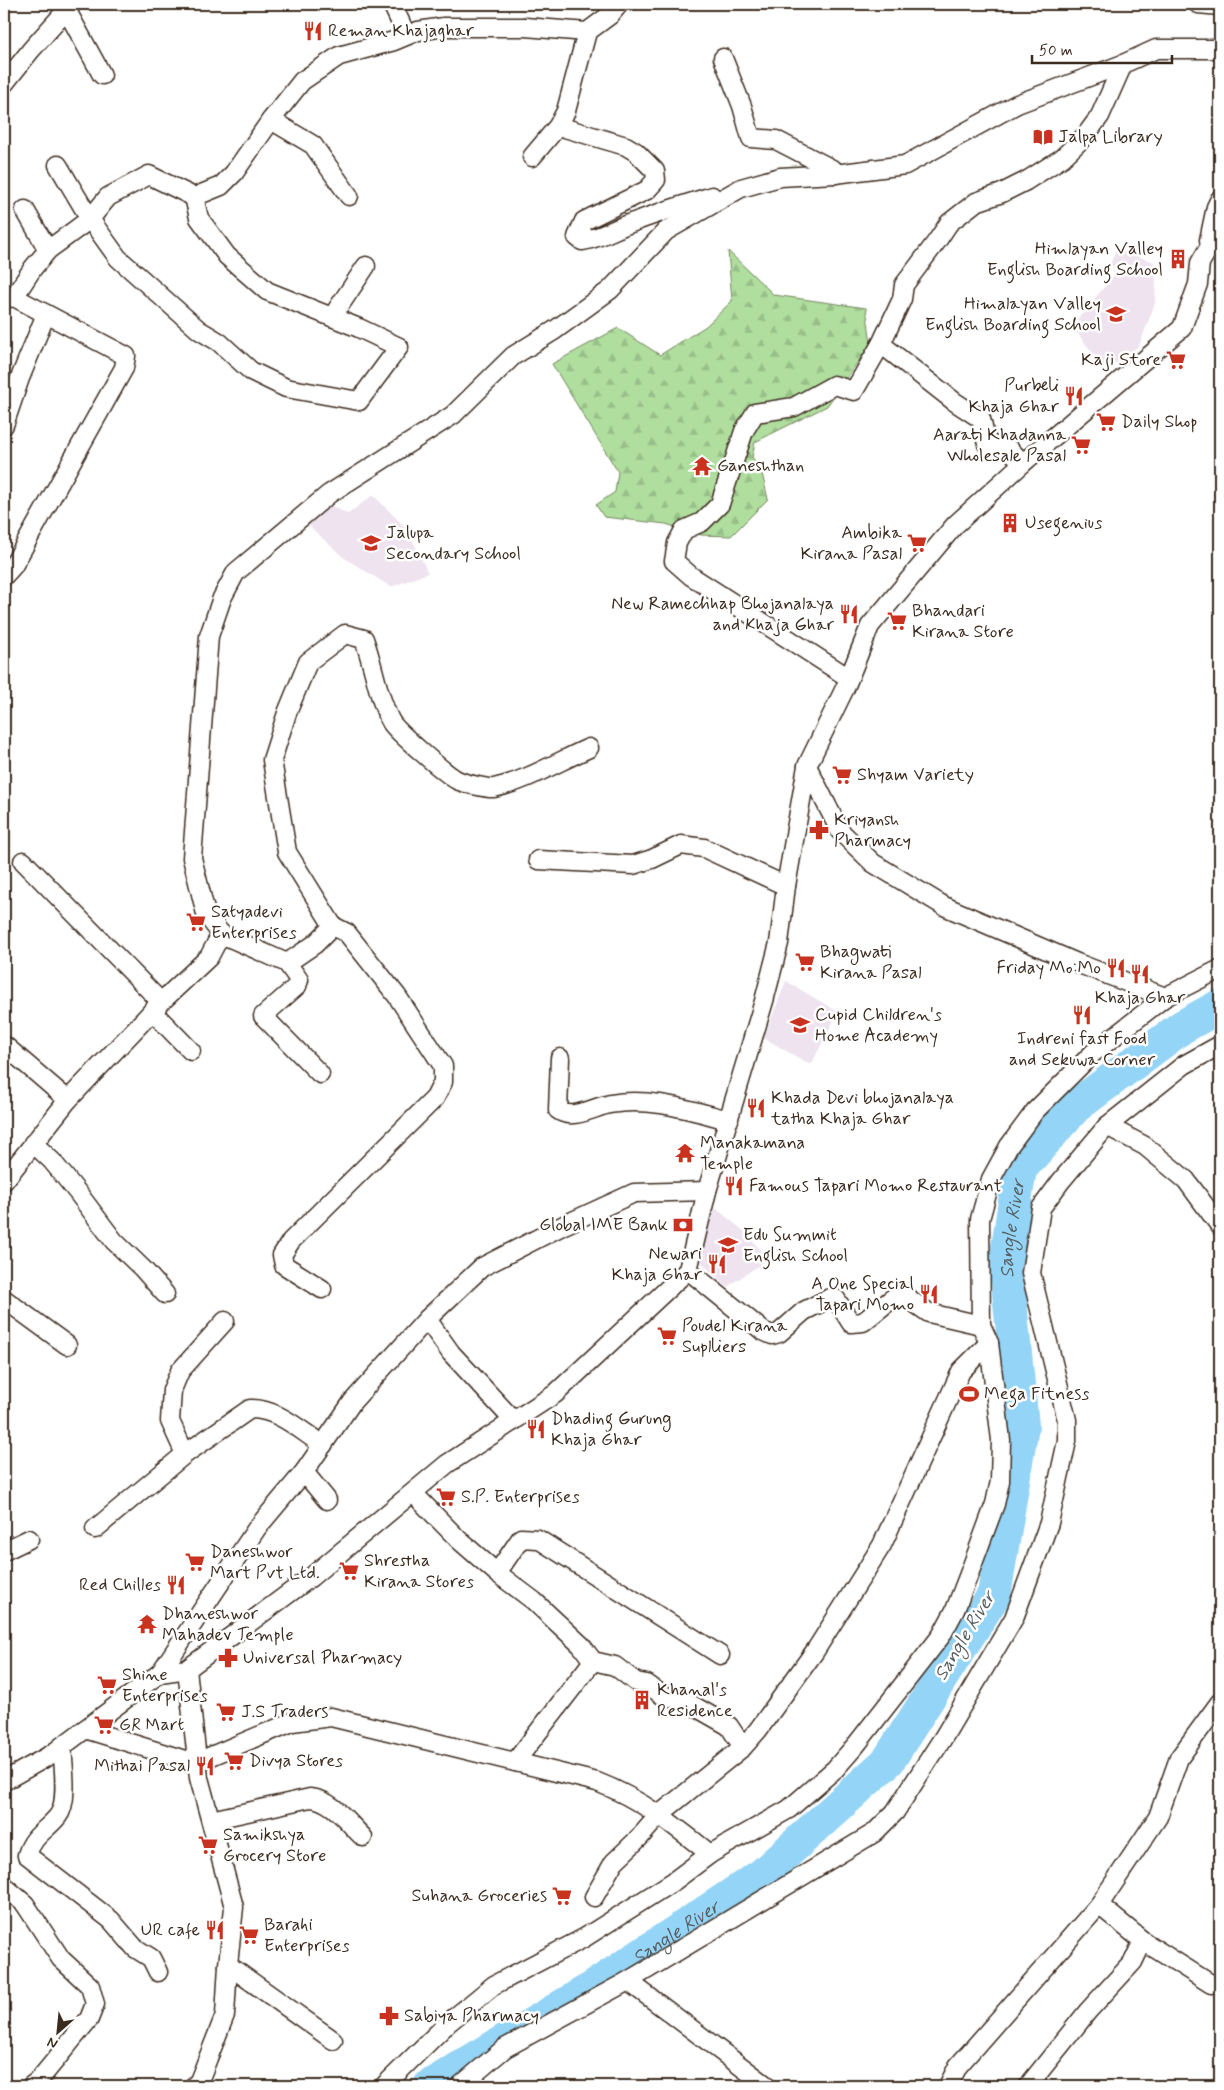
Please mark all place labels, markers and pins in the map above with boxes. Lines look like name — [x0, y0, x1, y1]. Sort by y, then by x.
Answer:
place label: Reman Khajaghar — [328, 19, 474, 43]
restaurant icon: Reman Khajaghar — [302, 20, 324, 42]
place label: Jalpa Library — [1058, 125, 1163, 149]
library icon: Jalpa Library — [1032, 126, 1054, 148]
place label: Himlayan Valley English Boarding School — [987, 237, 1163, 284]
building icon: Himlayan Valley English Boarding School — [1167, 248, 1189, 270]
place label: Himalayan Valley English Boarding School — [925, 292, 1101, 339]
school or university icon: Himalayan Valley English Boarding School — [1105, 303, 1127, 325]
place label: Kaji Store — [1081, 348, 1161, 372]
supermarket icon: Kaji Store — [1165, 349, 1187, 371]
place label: Purbeli Khaja Ghar — [968, 374, 1060, 419]
restaurant icon: Purbeli Khaja Ghar — [1063, 385, 1085, 407]
place label: Daily Shop — [1121, 410, 1197, 434]
supermarket icon: Daily Shop — [1095, 411, 1117, 433]
place label: Aarati Khadanna Wholesale Pasal — [933, 423, 1066, 468]
supermarket icon: Aarati Khadanna Wholesale Pasal — [1070, 434, 1092, 456]
place label: Ganeshthan — [717, 454, 804, 478]
temple icon: Ganeshthan — [691, 455, 713, 477]
place label: Usegenius — [1025, 511, 1102, 537]
building icon: Usegenius — [999, 512, 1021, 534]
place label: Jalupa Secondary School — [386, 521, 521, 566]
place label: Ambika Kirana Pasal — [801, 521, 902, 566]
school or university icon: Jalupa Secondary School — [360, 532, 382, 554]
supermarket icon: Ambika Kirana Pasal — [906, 532, 928, 554]
place label: New Ramechhap Bhojanalaya and Khaja Ghar — [611, 592, 835, 637]
place label: Bhandari Kirana Store — [912, 599, 1014, 644]
restaurant icon: New Ramechhap Bhojanalaya and Khaja Ghar — [838, 603, 860, 625]
supermarket icon: Bhandari Kirana Store — [886, 610, 908, 632]
place label: Shyam Variety — [857, 763, 974, 787]
supermarket icon: Shyam Variety — [831, 764, 853, 786]
place label: Kriyansh Pharmacy — [834, 808, 911, 853]
pharmacy icon: Kriyansh Pharmacy — [808, 819, 830, 841]
place label: Satyadevi Enterprises — [211, 900, 297, 945]
supermarket icon: Satyadevi Enterprises — [185, 911, 207, 933]
place label: Bhagwati Kirana Pasal — [820, 940, 921, 985]
supermarket icon: Bhagwati Kirana Pasal — [794, 951, 816, 973]
place label: Friday Mo:Mo — [996, 956, 1101, 980]
restaurant icon: Friday Mo:Mo — [1105, 957, 1127, 979]
restaurant icon: Khaja Ghar — [1129, 963, 1151, 985]
place label: Khaja Ghar — [1095, 986, 1186, 1010]
place label: Cupid Children's Home Academy — [815, 1003, 942, 1048]
restaurant icon: Indreni fast Food and Sekuwa Corner — [1071, 1004, 1093, 1026]
school or university icon: Cupid Children's Home Academy — [789, 1014, 811, 1036]
place label: Indreni fast Food and Sekuwa Corner — [1009, 1027, 1156, 1072]
place label: Khada Devi bhojanalaya tatha Khaja Ghar — [770, 1086, 954, 1131]
restaurant icon: Khada Devi bhojanalaya tatha Khaja Ghar — [745, 1097, 767, 1119]
place label: Manakamana Temple — [700, 1131, 805, 1176]
temple icon: Manakamana Temple — [674, 1142, 696, 1164]
place label: Famous Tapari Momo Restaurant — [749, 1174, 1002, 1198]
restaurant icon: Famous Tapari Momo Restaurant — [723, 1175, 745, 1197]
place label: Global IME Bank — [539, 1213, 668, 1237]
bank icon: Global IME Bank — [672, 1214, 694, 1236]
place label: Edu Summit English School — [743, 1223, 848, 1270]
school or university icon: Edu Summit English School — [717, 1234, 739, 1256]
place label: Newari Khaja Ghar — [611, 1242, 703, 1287]
restaurant icon: Newari Khaja Ghar — [706, 1253, 728, 1275]
place label: A One Special Tapari Momo — [811, 1272, 914, 1317]
restaurant icon: A One Special Tapari Momo — [918, 1283, 940, 1305]
place label: Poudel Kirana Suplliers — [682, 1314, 787, 1359]
supermarket icon: Poudel Kirana Suplliers — [656, 1325, 678, 1347]
place label: Mega Fitness — [984, 1382, 1089, 1408]
sports icon: Mega Fitness — [958, 1383, 980, 1405]
place label: Dhading Gurung Khaja Ghar — [551, 1407, 672, 1452]
restaurant icon: Dhading Gurung Khaja Ghar — [525, 1418, 547, 1440]
place label: S.P. Enterprises — [461, 1485, 580, 1509]
supermarket icon: S.P. Enterprises — [435, 1486, 457, 1508]
place label: Daneshwor Mart Pvt Ltd. — [210, 1540, 320, 1585]
place label: Shrestha Kirana Stores — [364, 1549, 474, 1594]
supermarket icon: Daneshwor Mart Pvt Ltd. — [184, 1551, 206, 1573]
supermarket icon: Shrestha Kirana Stores — [338, 1560, 360, 1582]
place label: Red Chilles — [79, 1573, 161, 1597]
restaurant icon: Red Chilles — [165, 1574, 187, 1596]
place label: Dhaneshwor Mahadev Temple — [162, 1602, 294, 1647]
temple icon: Dhaneshwor Mahadev Temple — [136, 1613, 158, 1635]
place label: Universal Pharmacy — [243, 1646, 402, 1670]
pharmacy icon: Universal Pharmacy — [217, 1647, 239, 1669]
place label: Shine Enterprises — [122, 1663, 208, 1708]
supermarket icon: Shine Enterprises — [96, 1674, 118, 1696]
place label: Khanal's Residence — [657, 1678, 733, 1723]
building icon: Khanal's Residence — [631, 1689, 653, 1711]
place label: J.S Traders — [241, 1700, 328, 1724]
supermarket icon: J.S Traders — [215, 1701, 237, 1723]
place label: GR Mart — [119, 1713, 185, 1737]
supermarket icon: GR Mart — [93, 1714, 115, 1736]
place label: Divya Stores — [249, 1749, 343, 1773]
supermarket icon: Divya Stores — [223, 1750, 245, 1772]
place label: Mithai Pasal — [94, 1754, 190, 1778]
restaurant icon: Mithai Pasal — [194, 1755, 216, 1777]
place label: Samikshya Grocery Store — [223, 1823, 326, 1868]
supermarket icon: Samikshya Grocery Store — [197, 1834, 219, 1856]
place label: Suhana Groceries — [412, 1884, 547, 1908]
supermarket icon: Suhana Groceries — [551, 1885, 573, 1907]
place label: Barahi Enterprises — [264, 1913, 350, 1958]
place label: UR cafe — [141, 1918, 200, 1942]
restaurant icon: UR cafe — [204, 1919, 226, 1941]
supermarket icon: Barahi Enterprises — [238, 1924, 260, 1946]
place label: Sabiya Pharmacy — [404, 2004, 539, 2028]
pharmacy icon: Sabiya Pharmacy — [378, 2005, 400, 2027]

